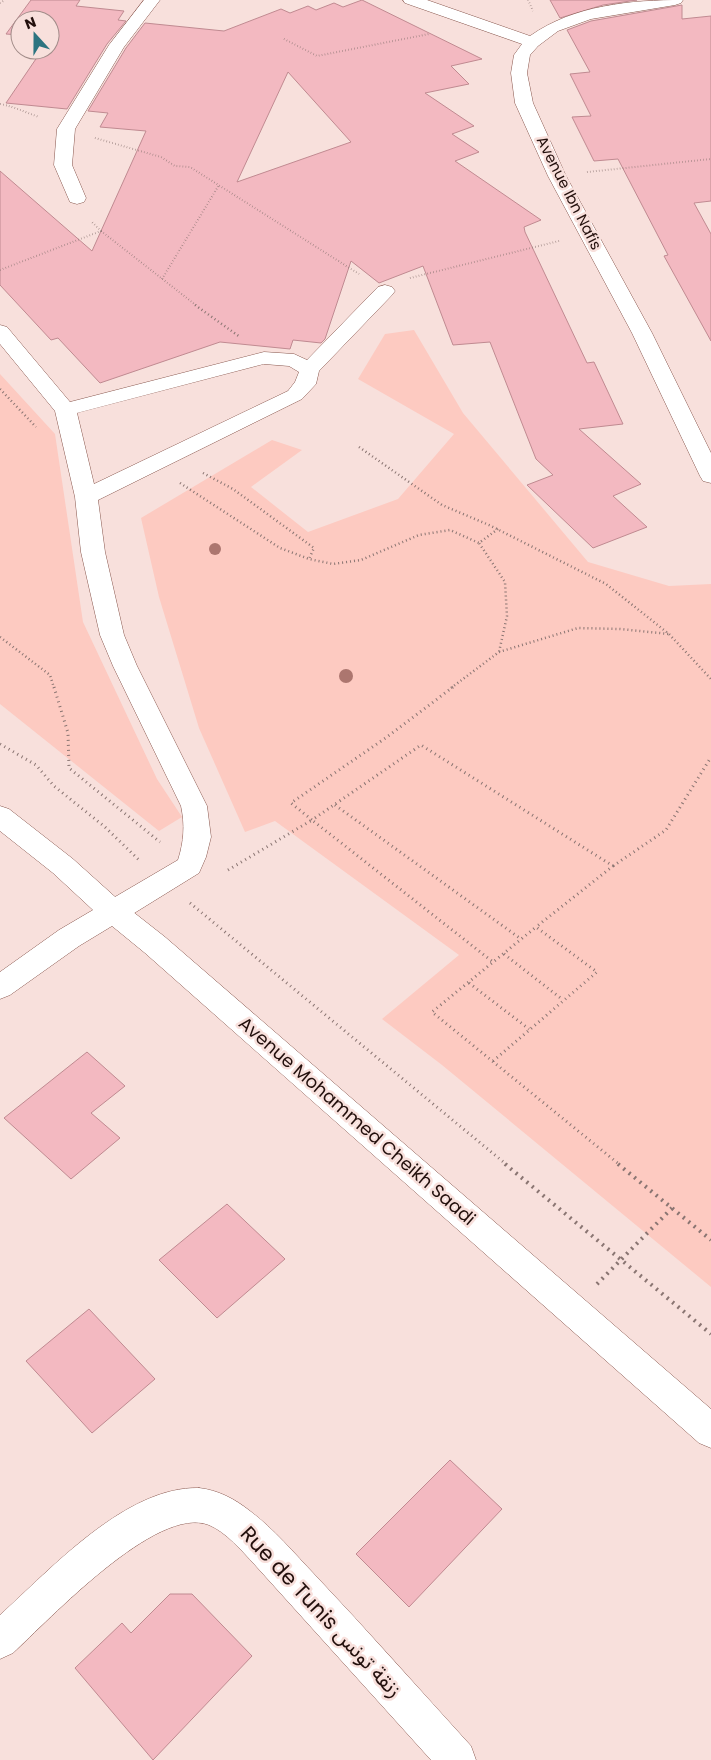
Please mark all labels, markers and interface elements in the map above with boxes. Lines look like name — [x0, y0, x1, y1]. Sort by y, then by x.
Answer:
north arrow — [10, 10, 60, 60]
text: N — [22, 12, 39, 34]
street label: Avenue Ibn Nafis — [532, 132, 607, 253]
street label: Avenue Mohammed Cheikh Saadi — [233, 1011, 481, 1231]
street label: Rue de Tunis زنقة تونس — [234, 1519, 409, 1704]

